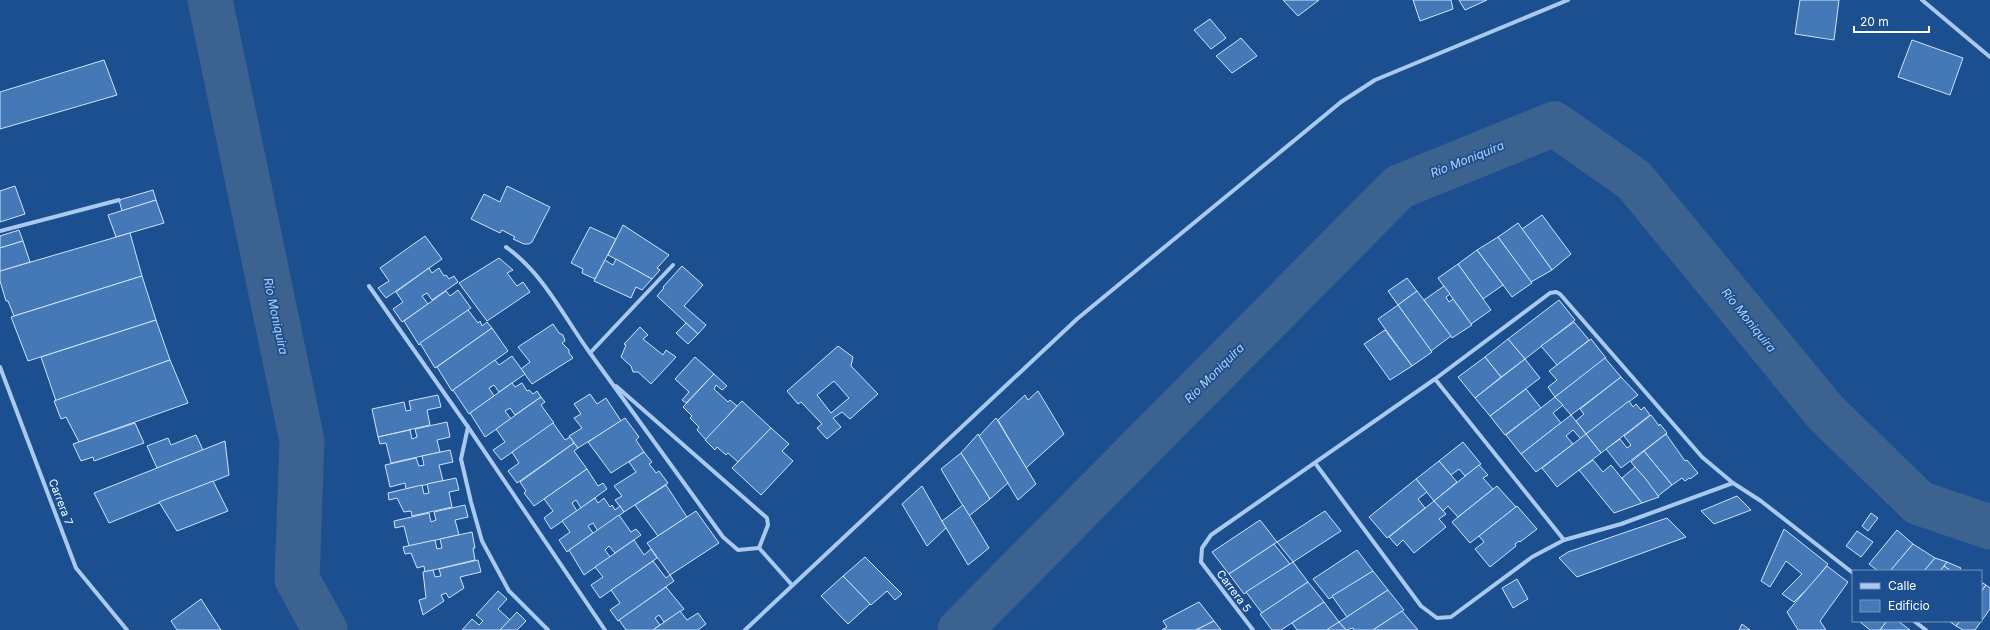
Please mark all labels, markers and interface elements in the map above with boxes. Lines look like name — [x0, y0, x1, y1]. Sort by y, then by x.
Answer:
scale bar — [1854, 8, 1929, 34]
text: 20 m — [1860, 14, 1889, 29]
water label: Río Moniquira — [1428, 137, 1506, 181]
water label: Río Moniquira — [261, 276, 291, 356]
water label: Río Moniquira — [1719, 285, 1779, 355]
water label: Río Moniquira — [1181, 340, 1247, 406]
street label: Carrera 7 — [46, 477, 76, 527]
street label: Carrera 5 — [1214, 567, 1255, 615]
legend — [1852, 570, 1982, 622]
text: Calle — [1888, 578, 1916, 593]
text: Edificio — [1888, 598, 1930, 613]

